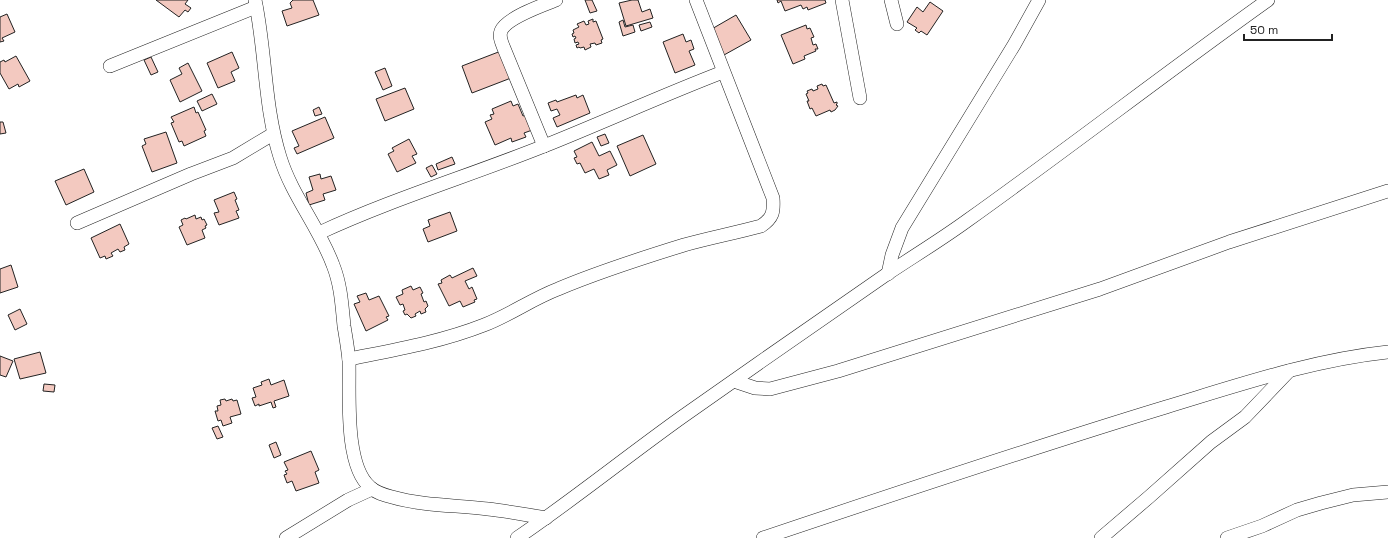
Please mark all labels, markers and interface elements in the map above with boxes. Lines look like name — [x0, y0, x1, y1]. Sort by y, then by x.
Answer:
scale bar — [1244, 16, 1332, 42]
text: 50 m — [1250, 22, 1278, 38]

